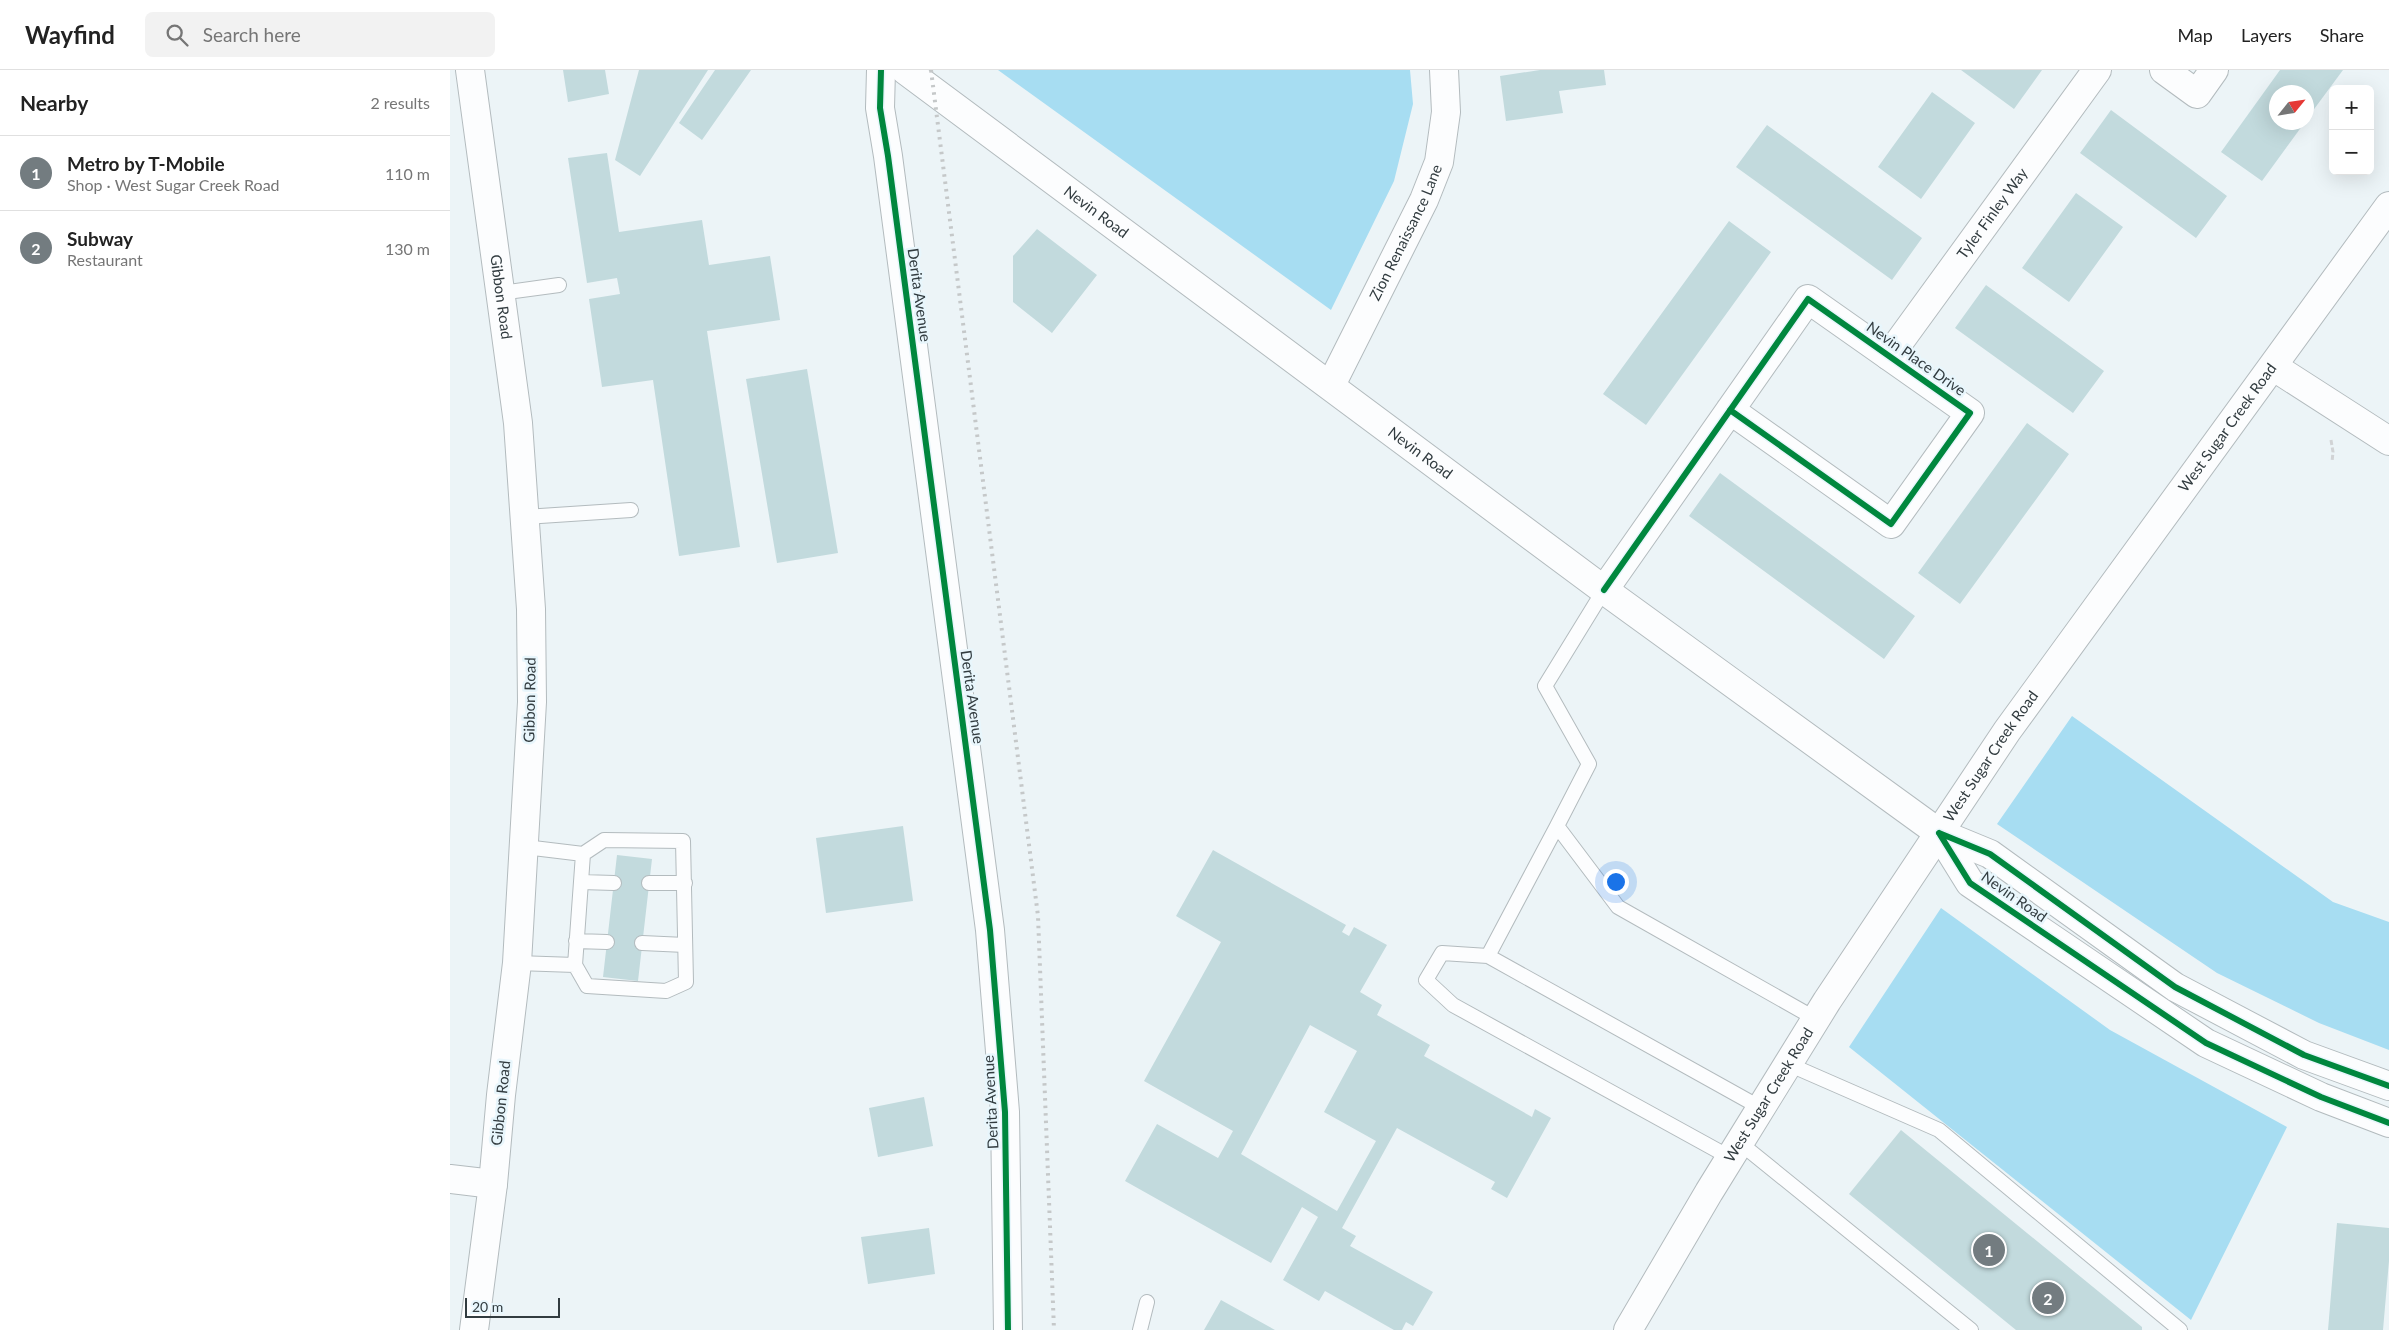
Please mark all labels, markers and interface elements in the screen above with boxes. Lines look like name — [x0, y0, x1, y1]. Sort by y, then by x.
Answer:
search box — [145, 12, 495, 57]
text: Wayfind — [25, 20, 115, 49]
icon: search — [163, 21, 191, 49]
text: Search here — [203, 23, 301, 46]
text: Map — [2177, 24, 2213, 46]
text: Layers — [2241, 24, 2292, 46]
text: Share — [2320, 24, 2364, 46]
north arrow — [2269, 85, 2314, 130]
map controls — [2329, 85, 2374, 175]
button: + — [2329, 85, 2374, 130]
text: Nearby — [20, 90, 88, 115]
text: 2 results — [370, 93, 430, 112]
button: − — [2329, 130, 2374, 175]
text: Metro by T-Mobile — [67, 152, 225, 175]
street label: Zion Renaissance Lane — [1365, 162, 1445, 303]
text: 1 — [31, 164, 41, 183]
text: 110 m — [385, 164, 430, 183]
street label: Tyler Finley Way — [1953, 164, 2031, 262]
text: Shop · West Sugar Creek Road — [67, 175, 280, 194]
street label: Nevin Road — [1061, 181, 1132, 241]
text: Subway — [67, 227, 133, 250]
text: 2 — [31, 239, 41, 258]
text: 130 m — [385, 239, 430, 258]
street label: Derita Avenue — [905, 247, 935, 343]
text: Restaurant — [67, 250, 143, 269]
street label: Gibbon Road — [487, 253, 517, 340]
street label: Nevin Place Drive — [1863, 317, 1970, 399]
street label: West Sugar Creek Road — [2174, 359, 2280, 495]
street label: Nevin Road — [1385, 423, 1457, 482]
street label: Derita Avenue — [958, 649, 988, 745]
street label: Gibbon Road — [519, 657, 539, 743]
street label: West Sugar Creek Road — [1939, 687, 2041, 825]
street label: Nevin Road — [1978, 867, 2051, 925]
your location — [1603, 869, 1629, 895]
street label: West Sugar Creek Road — [1720, 1024, 1816, 1165]
street label: Derita Avenue — [979, 1055, 1001, 1150]
street label: Gibbon Road — [487, 1060, 513, 1146]
pin: 1 — [1973, 1231, 2005, 1269]
pin: 2 — [2032, 1279, 2064, 1317]
scale bar — [465, 1295, 560, 1318]
text: 20 m — [472, 1298, 503, 1315]

